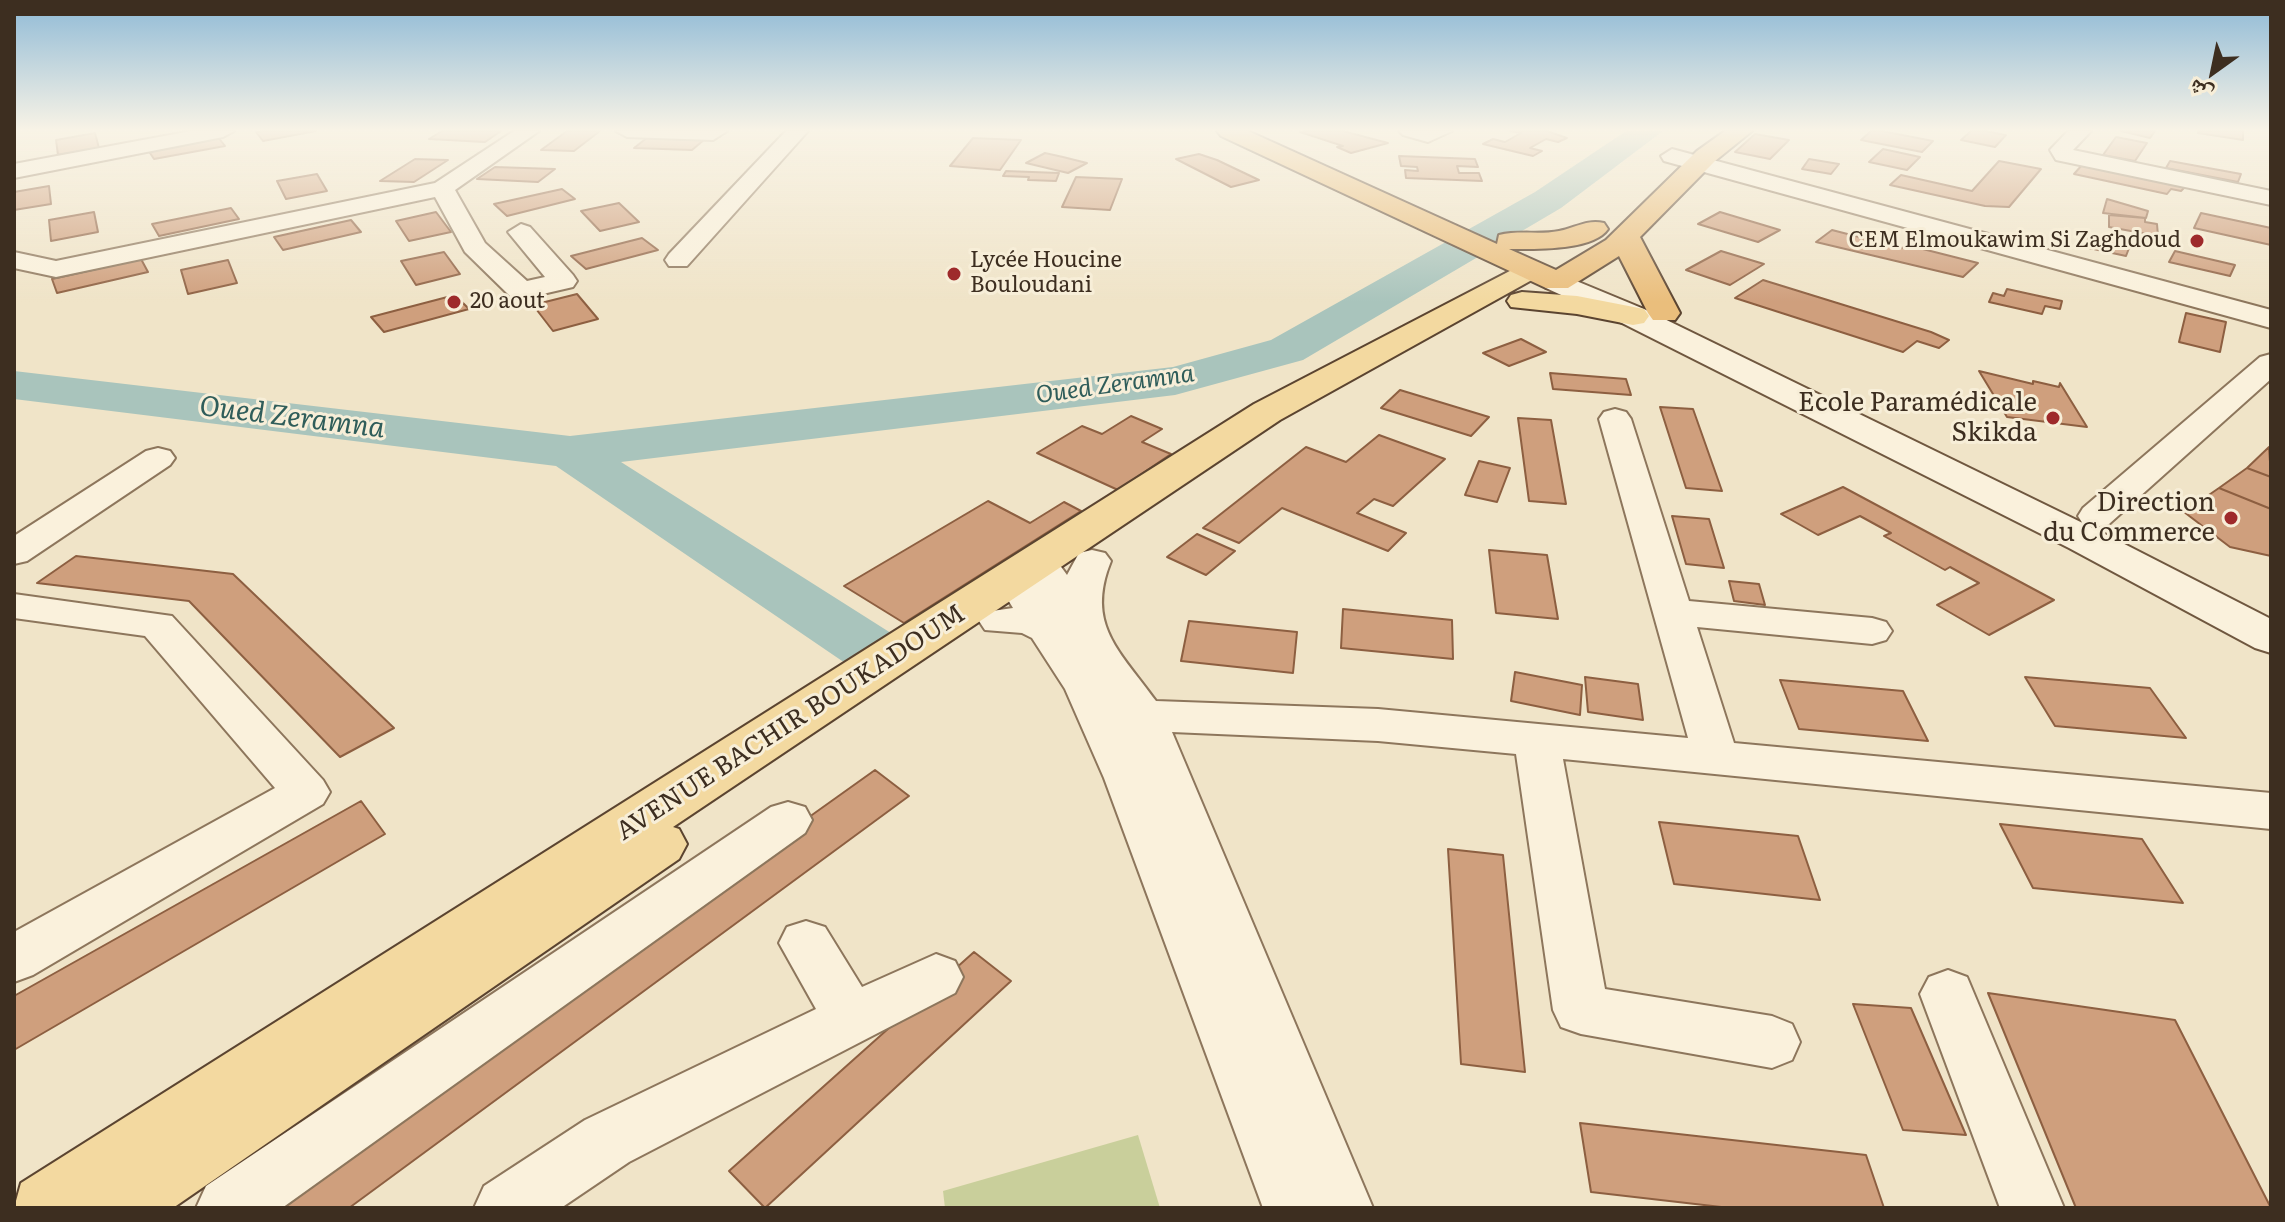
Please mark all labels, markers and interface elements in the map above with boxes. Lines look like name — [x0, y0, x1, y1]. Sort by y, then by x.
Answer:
north arrow — [2173, 32, 2253, 112]
text: ش — [2181, 72, 2218, 113]
place label: CEM Elmoukawim Si Zaghdoud — [1848, 228, 2181, 254]
marker: CEM Elmoukawim Si Zaghdoud — [2188, 232, 2206, 250]
place label: Lycée Houcine Bouloudani — [970, 248, 1122, 300]
marker: Lycée Houcine Bouloudani — [945, 265, 963, 283]
place label: 20 aout — [470, 289, 545, 315]
marker: 20 aout — [445, 293, 463, 311]
water label: Oued Zeramna — [1034, 360, 1196, 410]
place label: Ecole Paramédicale Skikda — [1798, 387, 2037, 448]
water label: Oued Zeramna — [198, 390, 386, 446]
marker: Ecole Paramédicale Skikda — [2044, 409, 2062, 427]
place label: Direction du Commerce — [2043, 487, 2215, 548]
marker: Direction du Commerce — [2222, 509, 2240, 527]
street label: AVENUE BACHIR BOUKADOUM — [611, 598, 971, 848]

